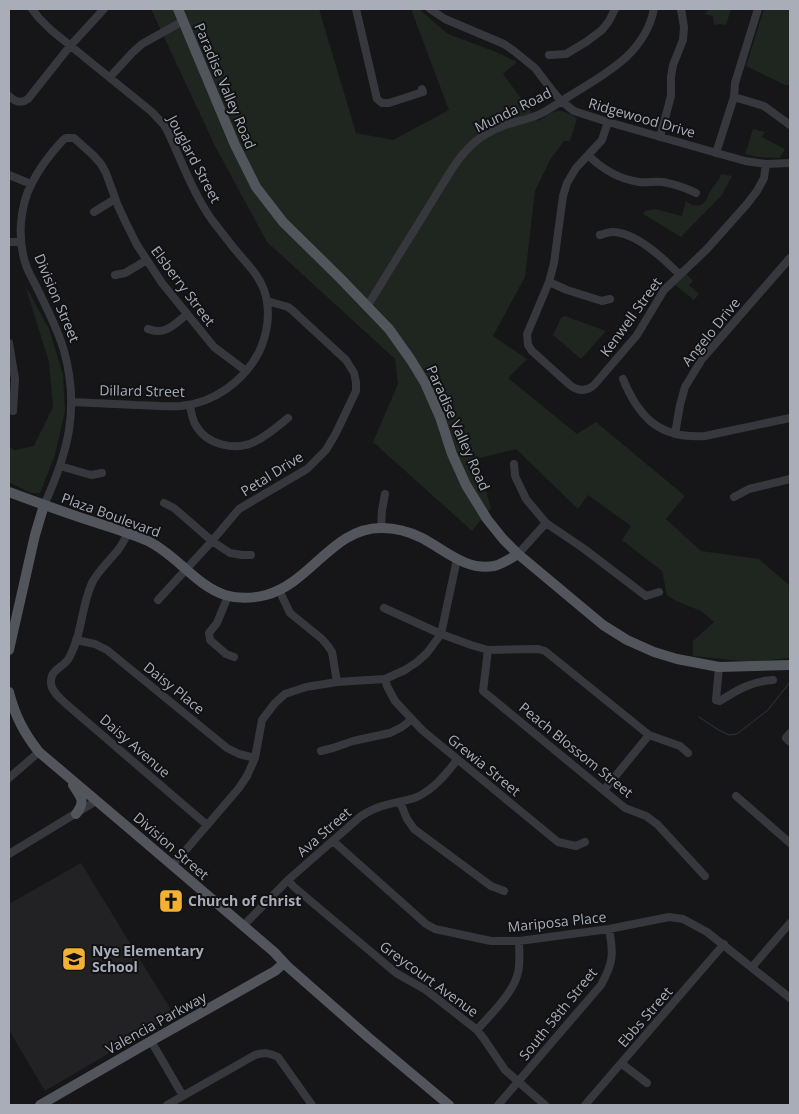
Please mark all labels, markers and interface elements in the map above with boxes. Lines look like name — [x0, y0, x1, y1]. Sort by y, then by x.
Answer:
street label: Paradise Valley Road — [190, 20, 261, 152]
street label: Munda Road — [471, 83, 554, 136]
street label: Ridgewood Drive — [586, 93, 698, 142]
street label: Jouglard Street — [162, 110, 226, 206]
street label: Elsberry Street — [147, 242, 220, 330]
street label: Division Street — [30, 251, 85, 345]
street label: Kenwell Street — [595, 273, 666, 360]
street label: Angelo Drive — [677, 293, 744, 370]
street label: Paradise Valley Road — [422, 362, 495, 493]
street label: Dillard Street — [99, 380, 185, 401]
street label: Petal Drive — [237, 447, 307, 500]
street label: Plaza Boulevard — [59, 488, 163, 541]
street label: Daisy Place — [140, 657, 209, 718]
street label: Peach Blossom Street — [515, 698, 637, 802]
street label: Daisy Avenue — [96, 710, 175, 782]
street label: Grewia Street — [444, 729, 525, 800]
street label: Ava Street — [292, 803, 355, 861]
street label: Division Street — [130, 808, 213, 884]
church icon: Church of Christ — [158, 888, 184, 914]
place label: Church of Christ — [188, 891, 301, 910]
street label: Mariposa Place — [507, 907, 607, 936]
street label: Greycourt Avenue — [376, 936, 483, 1021]
place label: Nye Elementary School — [92, 941, 204, 976]
school or university icon: Nye Elementary School — [61, 946, 87, 972]
street label: South 58th Street — [514, 963, 601, 1064]
street label: Ebbs Street — [613, 982, 676, 1051]
street label: Valencia Parkway — [102, 986, 211, 1058]

